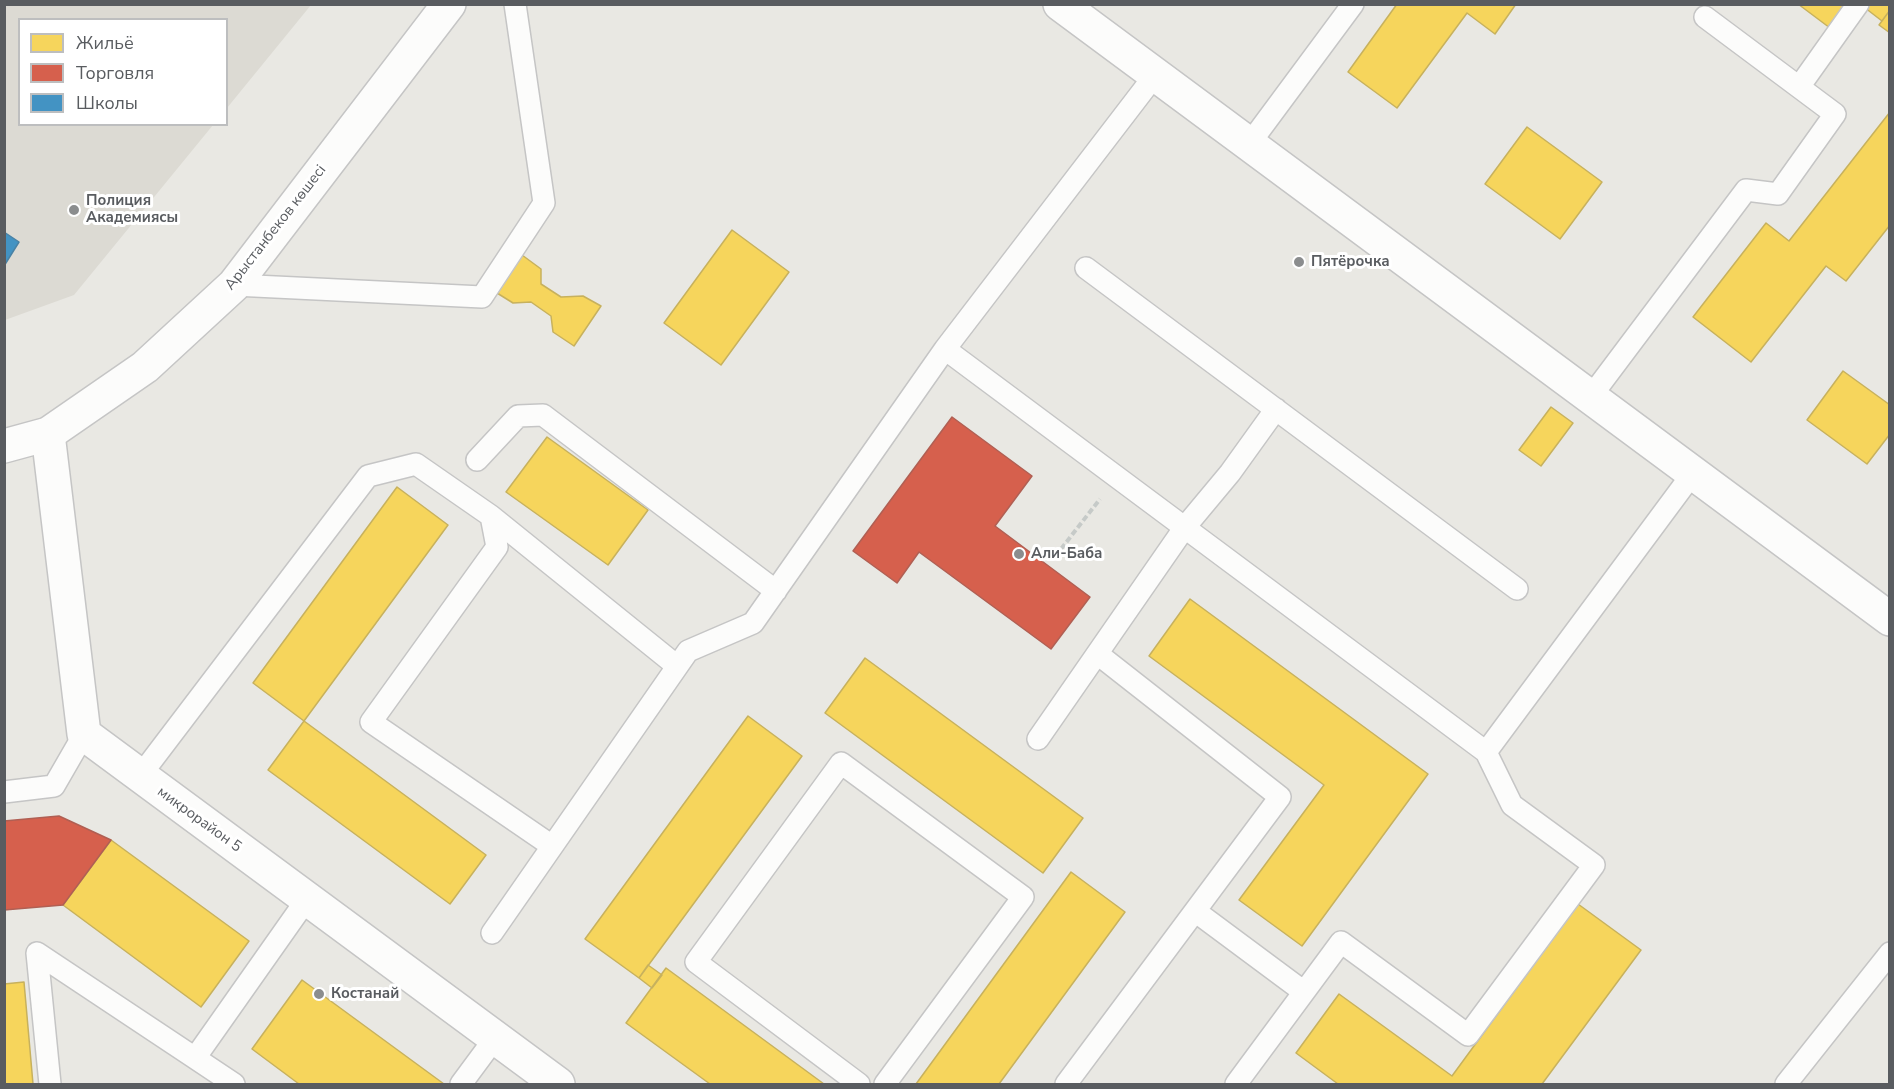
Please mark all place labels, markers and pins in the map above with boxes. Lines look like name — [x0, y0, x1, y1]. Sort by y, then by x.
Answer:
place label: Полиция Академиясы — [86, 192, 178, 227]
marker: Полиция Академиясы — [67, 203, 81, 217]
place label: Пятёрочка — [1311, 253, 1390, 271]
marker: Пятёрочка — [1292, 255, 1306, 269]
place label: Али-Баба — [1031, 545, 1102, 563]
marker: Али-Баба — [1012, 547, 1026, 561]
place label: Костанай — [331, 985, 399, 1003]
marker: Костанай — [312, 987, 326, 1001]

